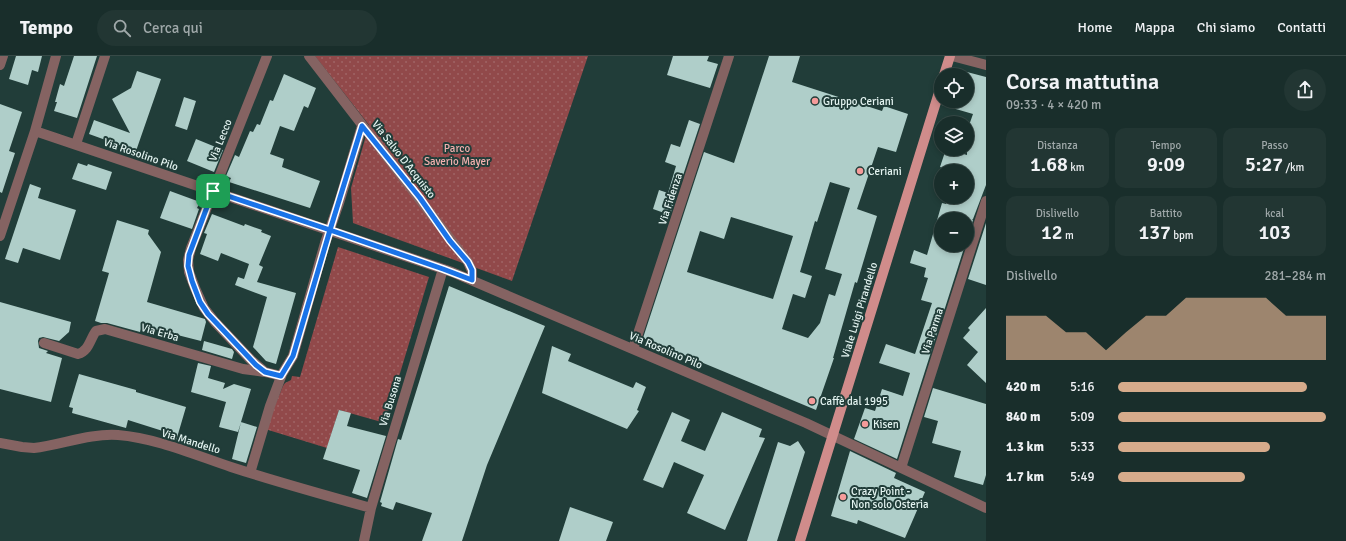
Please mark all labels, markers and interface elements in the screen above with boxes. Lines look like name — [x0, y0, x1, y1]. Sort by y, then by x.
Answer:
search box — [97, 10, 377, 46]
text: Tempo — [20, 16, 73, 40]
icon: search — [111, 17, 133, 39]
text: Cerca qui — [143, 19, 203, 37]
text: Home — [1078, 19, 1112, 36]
text: Mappa — [1134, 19, 1175, 36]
text: Chi siamo — [1197, 19, 1255, 36]
text: Contatti — [1277, 19, 1326, 36]
map controls — [934, 68, 974, 252]
button: locate — [934, 68, 974, 108]
text: Corsa mattutina — [1006, 68, 1159, 95]
button: share — [1284, 69, 1326, 111]
place label: Gruppo Ceriani — [823, 95, 894, 108]
marker: Gruppo Ceriani — [810, 96, 820, 106]
text: 09:33 · 4 × 420 m — [1006, 97, 1101, 113]
button: layers — [934, 116, 974, 156]
street label: Via Lecco — [206, 117, 235, 163]
street label: Via Salvo D'Acquisto — [369, 118, 438, 201]
street label: Via Rosolino Pilo — [102, 136, 180, 173]
text: Distanza — [1037, 139, 1078, 152]
text: Tempo — [1151, 139, 1181, 152]
text: Passo — [1261, 139, 1288, 152]
park label: Parco Saverio Mayer — [424, 142, 490, 168]
text: 1.68 — [1030, 152, 1068, 177]
text: 9:09 — [1147, 152, 1185, 177]
text: 5:27 — [1245, 152, 1283, 177]
text: km — [1068, 161, 1085, 174]
text: /km — [1283, 161, 1304, 174]
button: + — [934, 164, 974, 204]
place label: Ceriani — [868, 165, 902, 178]
marker: Ceriani — [855, 166, 865, 176]
street label: Via Fidenza — [656, 171, 685, 227]
pin — [196, 174, 230, 208]
icon: arrive — [202, 180, 224, 202]
text: Dislivello — [1036, 207, 1079, 220]
text: Battito — [1150, 207, 1182, 220]
text: kcal — [1265, 207, 1284, 220]
button: − — [934, 212, 974, 252]
text: 12 — [1041, 220, 1063, 245]
text: 137 — [1138, 220, 1171, 245]
text: 103 — [1258, 220, 1291, 245]
text: m — [1063, 229, 1074, 242]
text: bpm — [1171, 229, 1194, 242]
street label: Viale Luigi Pirandello — [839, 260, 880, 360]
text: Dislivello — [1006, 268, 1057, 284]
text: 281–284 m — [1264, 268, 1326, 284]
street label: Via Parma — [919, 306, 946, 356]
street label: Via Erba — [139, 321, 181, 344]
street label: Via Rosolino Pilo — [627, 329, 705, 372]
street label: Via Busona — [377, 374, 404, 428]
text: 420 m — [1006, 379, 1040, 395]
text: 5:16 — [1070, 379, 1095, 395]
place label: Caffè dal 1995 — [820, 395, 888, 408]
marker: Caffè dal 1995 — [807, 396, 817, 406]
text: 840 m — [1006, 409, 1040, 425]
text: 5:09 — [1070, 409, 1095, 425]
place label: Kisen — [873, 418, 899, 431]
marker: Kisen — [860, 419, 870, 429]
street label: Via Mandello — [160, 426, 222, 457]
text: 1.3 km — [1006, 439, 1044, 455]
text: 5:33 — [1070, 439, 1095, 455]
text: 1.7 km — [1006, 469, 1044, 485]
text: 5:49 — [1070, 469, 1095, 485]
place label: Crazy Point - Non solo Osteria — [851, 485, 929, 511]
marker: Crazy Point - Non solo Osteria — [838, 492, 848, 502]

